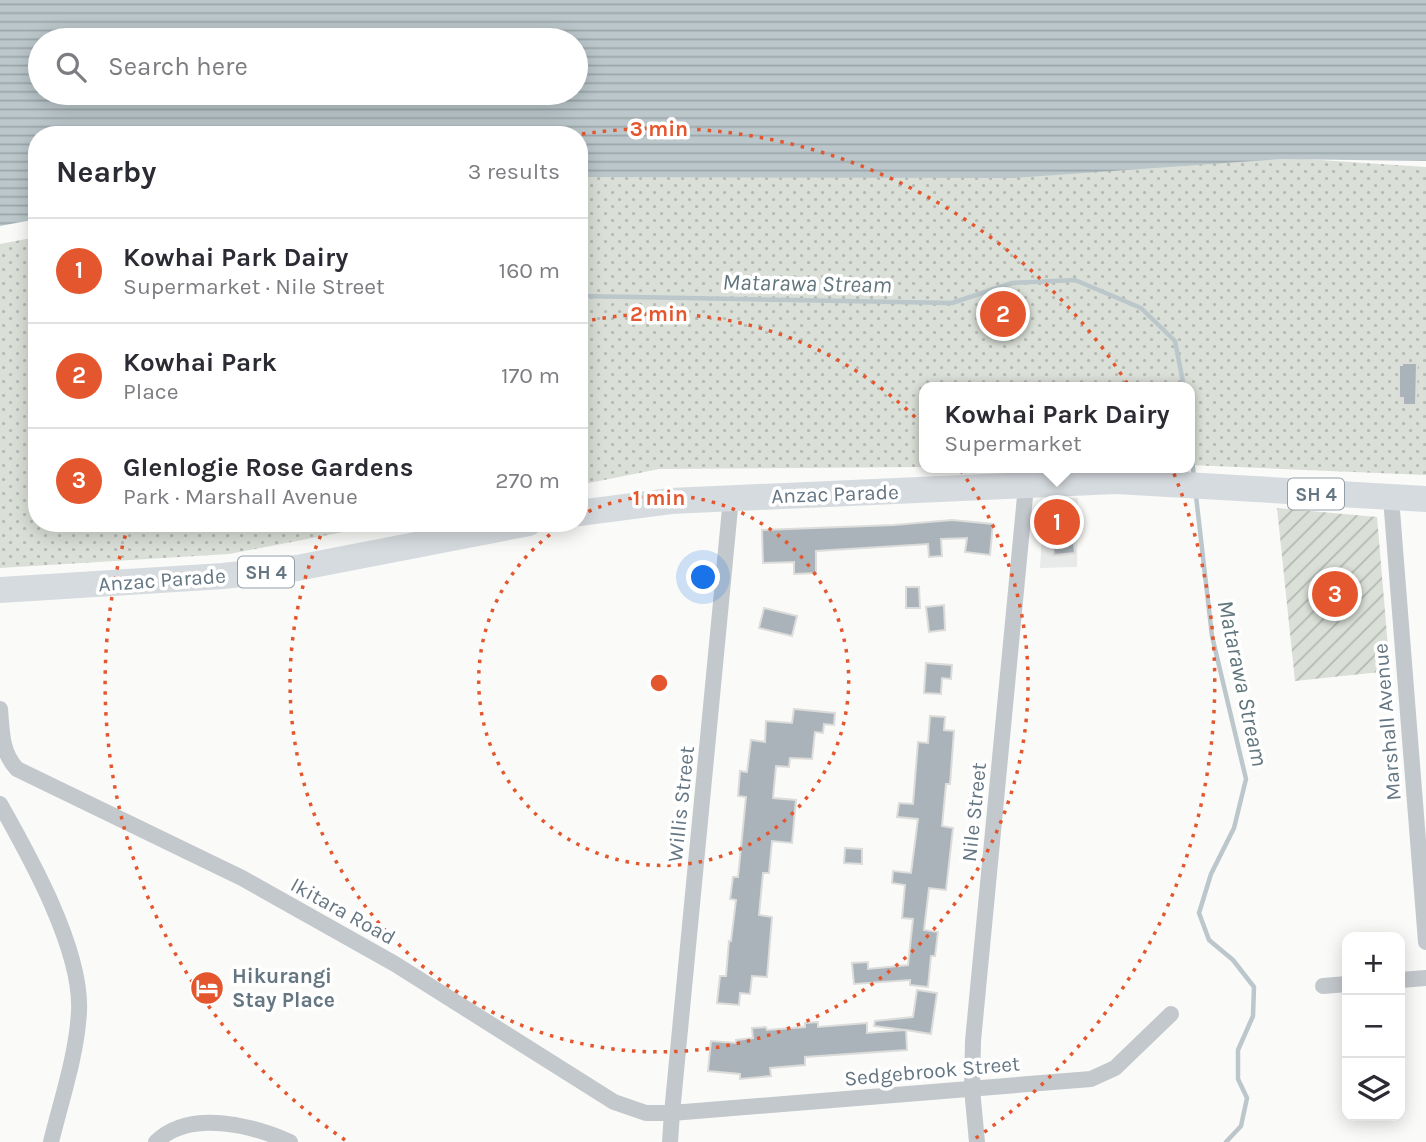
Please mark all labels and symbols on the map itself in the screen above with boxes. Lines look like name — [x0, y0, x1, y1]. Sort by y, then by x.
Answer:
text: 3 min — [630, 117, 688, 141]
water label: Matarawa Stream — [722, 269, 892, 298]
pin: 2 — [980, 288, 1026, 340]
text: 2 min — [630, 302, 688, 326]
road number: SH 4 — [1288, 478, 1344, 509]
street label: Anzac Parade — [771, 480, 899, 508]
text: 1 min — [633, 486, 685, 510]
pin: 1 — [1034, 496, 1080, 548]
road number: SH 4 — [238, 556, 294, 587]
your location — [686, 560, 720, 594]
street label: Anzac Parade — [97, 564, 227, 596]
pin: 3 — [1312, 568, 1358, 620]
water label: Matarawa Stream — [1212, 598, 1273, 769]
street label: Marshall Avenue — [1368, 642, 1406, 802]
centre of rings — [647, 671, 671, 695]
street label: Willis Street — [663, 745, 699, 863]
street label: Nile Street — [957, 761, 991, 863]
street label: Ikitara Road — [286, 872, 400, 950]
place label: Hikurangi Stay Place — [232, 964, 335, 1012]
hotel icon: Hikurangi Stay Place — [188, 969, 226, 1007]
street label: Sedgebrook Street — [843, 1051, 1021, 1091]

